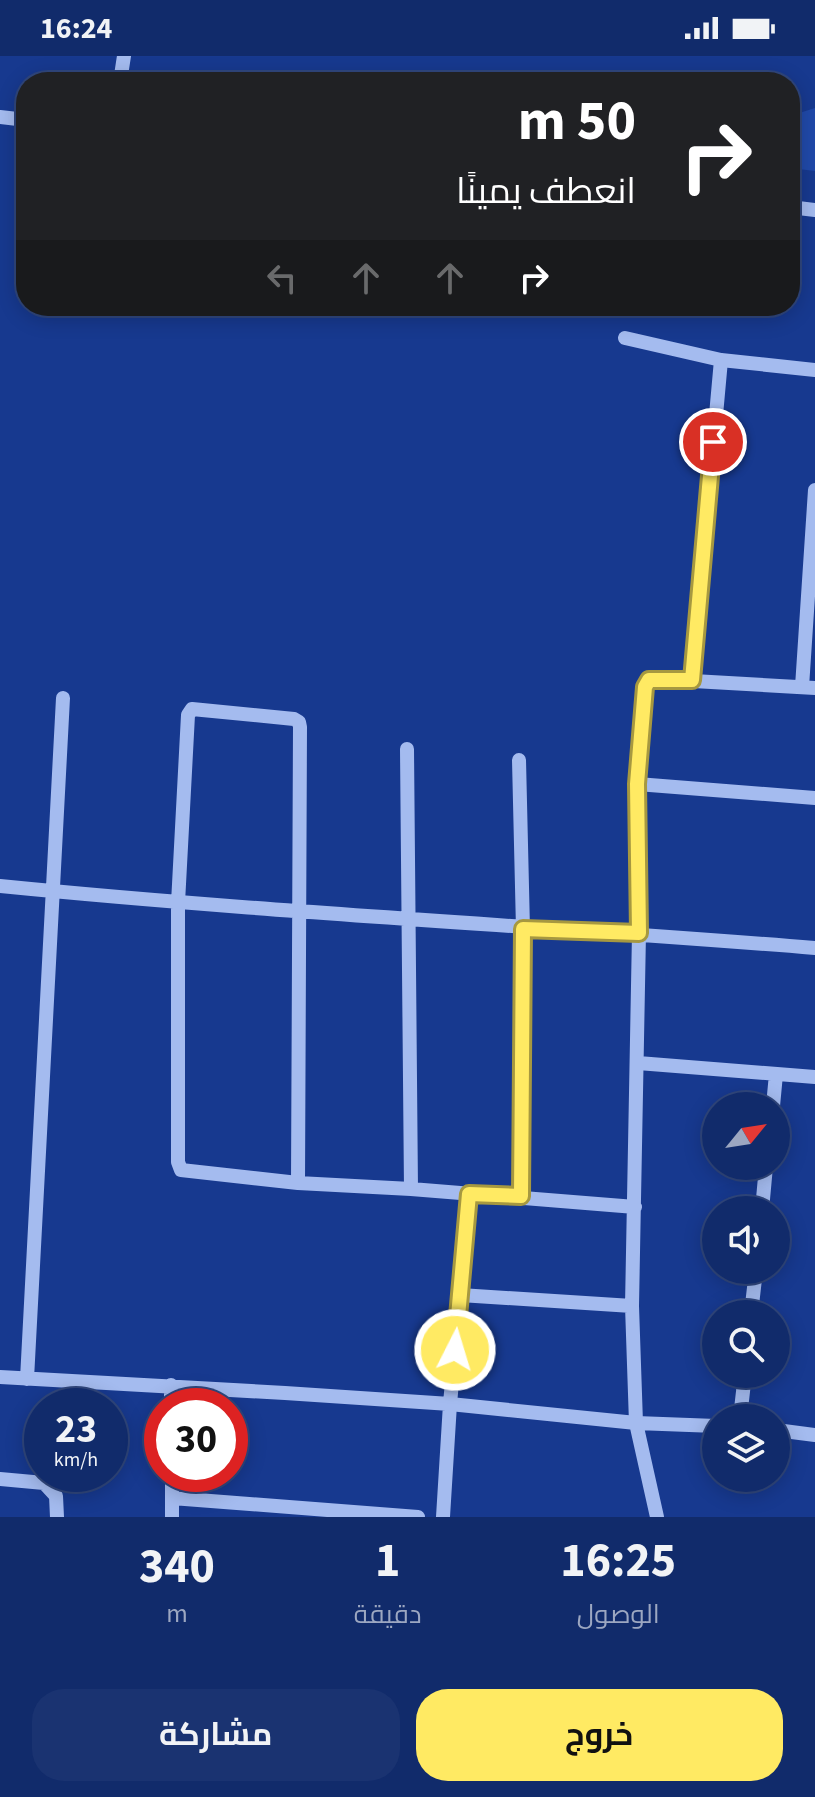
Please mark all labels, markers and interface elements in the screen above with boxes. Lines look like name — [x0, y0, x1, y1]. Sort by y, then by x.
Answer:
text: 16:24 — [40, 7, 112, 50]
text: 50 m — [518, 82, 636, 161]
icon: right — [664, 104, 768, 208]
text: انعطف يمينًا — [456, 166, 636, 217]
icon: left — [260, 256, 304, 300]
icon: ahead — [344, 256, 388, 300]
icon: ahead — [428, 256, 472, 300]
icon: right — [512, 256, 556, 300]
pin — [679, 408, 747, 476]
icon: arrive — [691, 420, 735, 464]
north arrow — [702, 1092, 790, 1180]
map controls — [702, 1092, 790, 1492]
button: sound — [702, 1196, 790, 1284]
button: search — [702, 1300, 790, 1388]
position arrow — [413, 1308, 497, 1392]
speed limit sign: 30 — [144, 1388, 248, 1492]
text: 23 — [55, 1401, 97, 1458]
button: layers — [702, 1404, 790, 1492]
text: km/h — [54, 1446, 98, 1474]
text: 1 — [375, 1527, 400, 1595]
text: 16:25 — [560, 1527, 676, 1595]
text: 340 — [139, 1533, 215, 1601]
text: m — [166, 1595, 188, 1632]
text: دقيقة — [354, 1596, 421, 1633]
text: الوصول — [577, 1596, 660, 1633]
button: مشاركة — [32, 1689, 400, 1781]
button: خروج — [416, 1689, 783, 1781]

